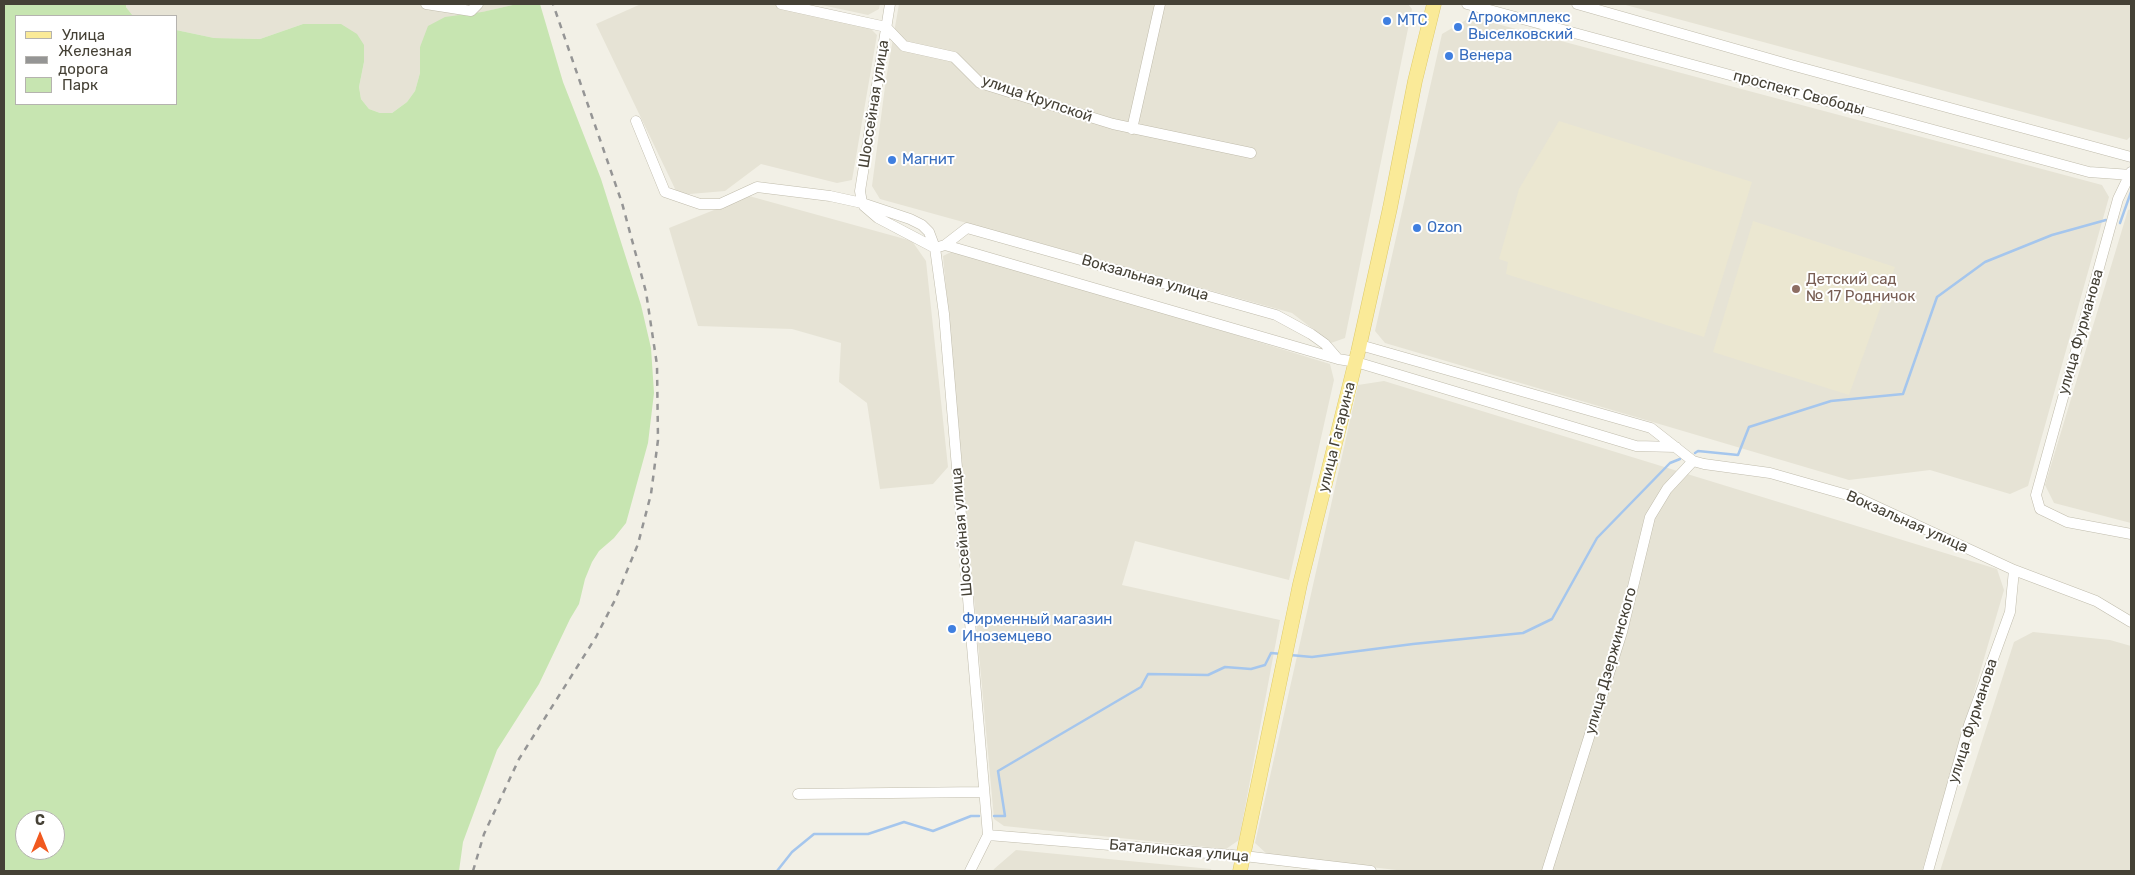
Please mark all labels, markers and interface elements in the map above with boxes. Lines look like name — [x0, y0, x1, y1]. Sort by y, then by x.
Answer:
place label: Агрокомплекс Выселковский — [1468, 9, 1573, 44]
place label: МТС — [1397, 12, 1428, 30]
legend — [15, 15, 178, 105]
marker: МТС — [1381, 15, 1393, 27]
marker: Агрокомплекс Выселковский — [1452, 21, 1464, 33]
text: Улица — [62, 26, 105, 44]
street label: Шоссейная улица — [855, 39, 893, 169]
text: Железная дорога — [58, 42, 132, 78]
place label: Венера — [1459, 47, 1512, 65]
marker: Венера — [1443, 50, 1455, 62]
street label: проспект Свободы — [1731, 67, 1867, 119]
street label: улица Крупской — [979, 72, 1095, 126]
text: Парк — [62, 76, 98, 94]
place label: Магнит — [902, 151, 955, 169]
marker: Магнит — [886, 154, 898, 166]
place label: Ozon — [1427, 219, 1462, 237]
marker: Ozon — [1411, 222, 1423, 234]
street label: Вокзальная улица — [1079, 251, 1211, 305]
street label: улица Фурманова — [2054, 267, 2108, 397]
place label: Детский сад № 17 Родничок — [1806, 271, 1915, 306]
marker: Детский сад № 17 Родничок — [1790, 283, 1802, 295]
street label: улица Гагарина — [1315, 380, 1359, 494]
street label: Шоссейная улица — [947, 467, 977, 597]
street label: Вокзальная улица — [1843, 487, 1971, 557]
street label: улица Дзержинского — [1581, 585, 1641, 737]
place label: Фирменный магазин Иноземцево — [962, 611, 1112, 646]
marker: Фирменный магазин Иноземцево — [946, 623, 958, 635]
street label: улица Фурманова — [1944, 657, 2002, 785]
north arrow — [15, 810, 65, 860]
text: С — [35, 812, 45, 829]
street label: Баталинская улица — [1108, 836, 1250, 866]

